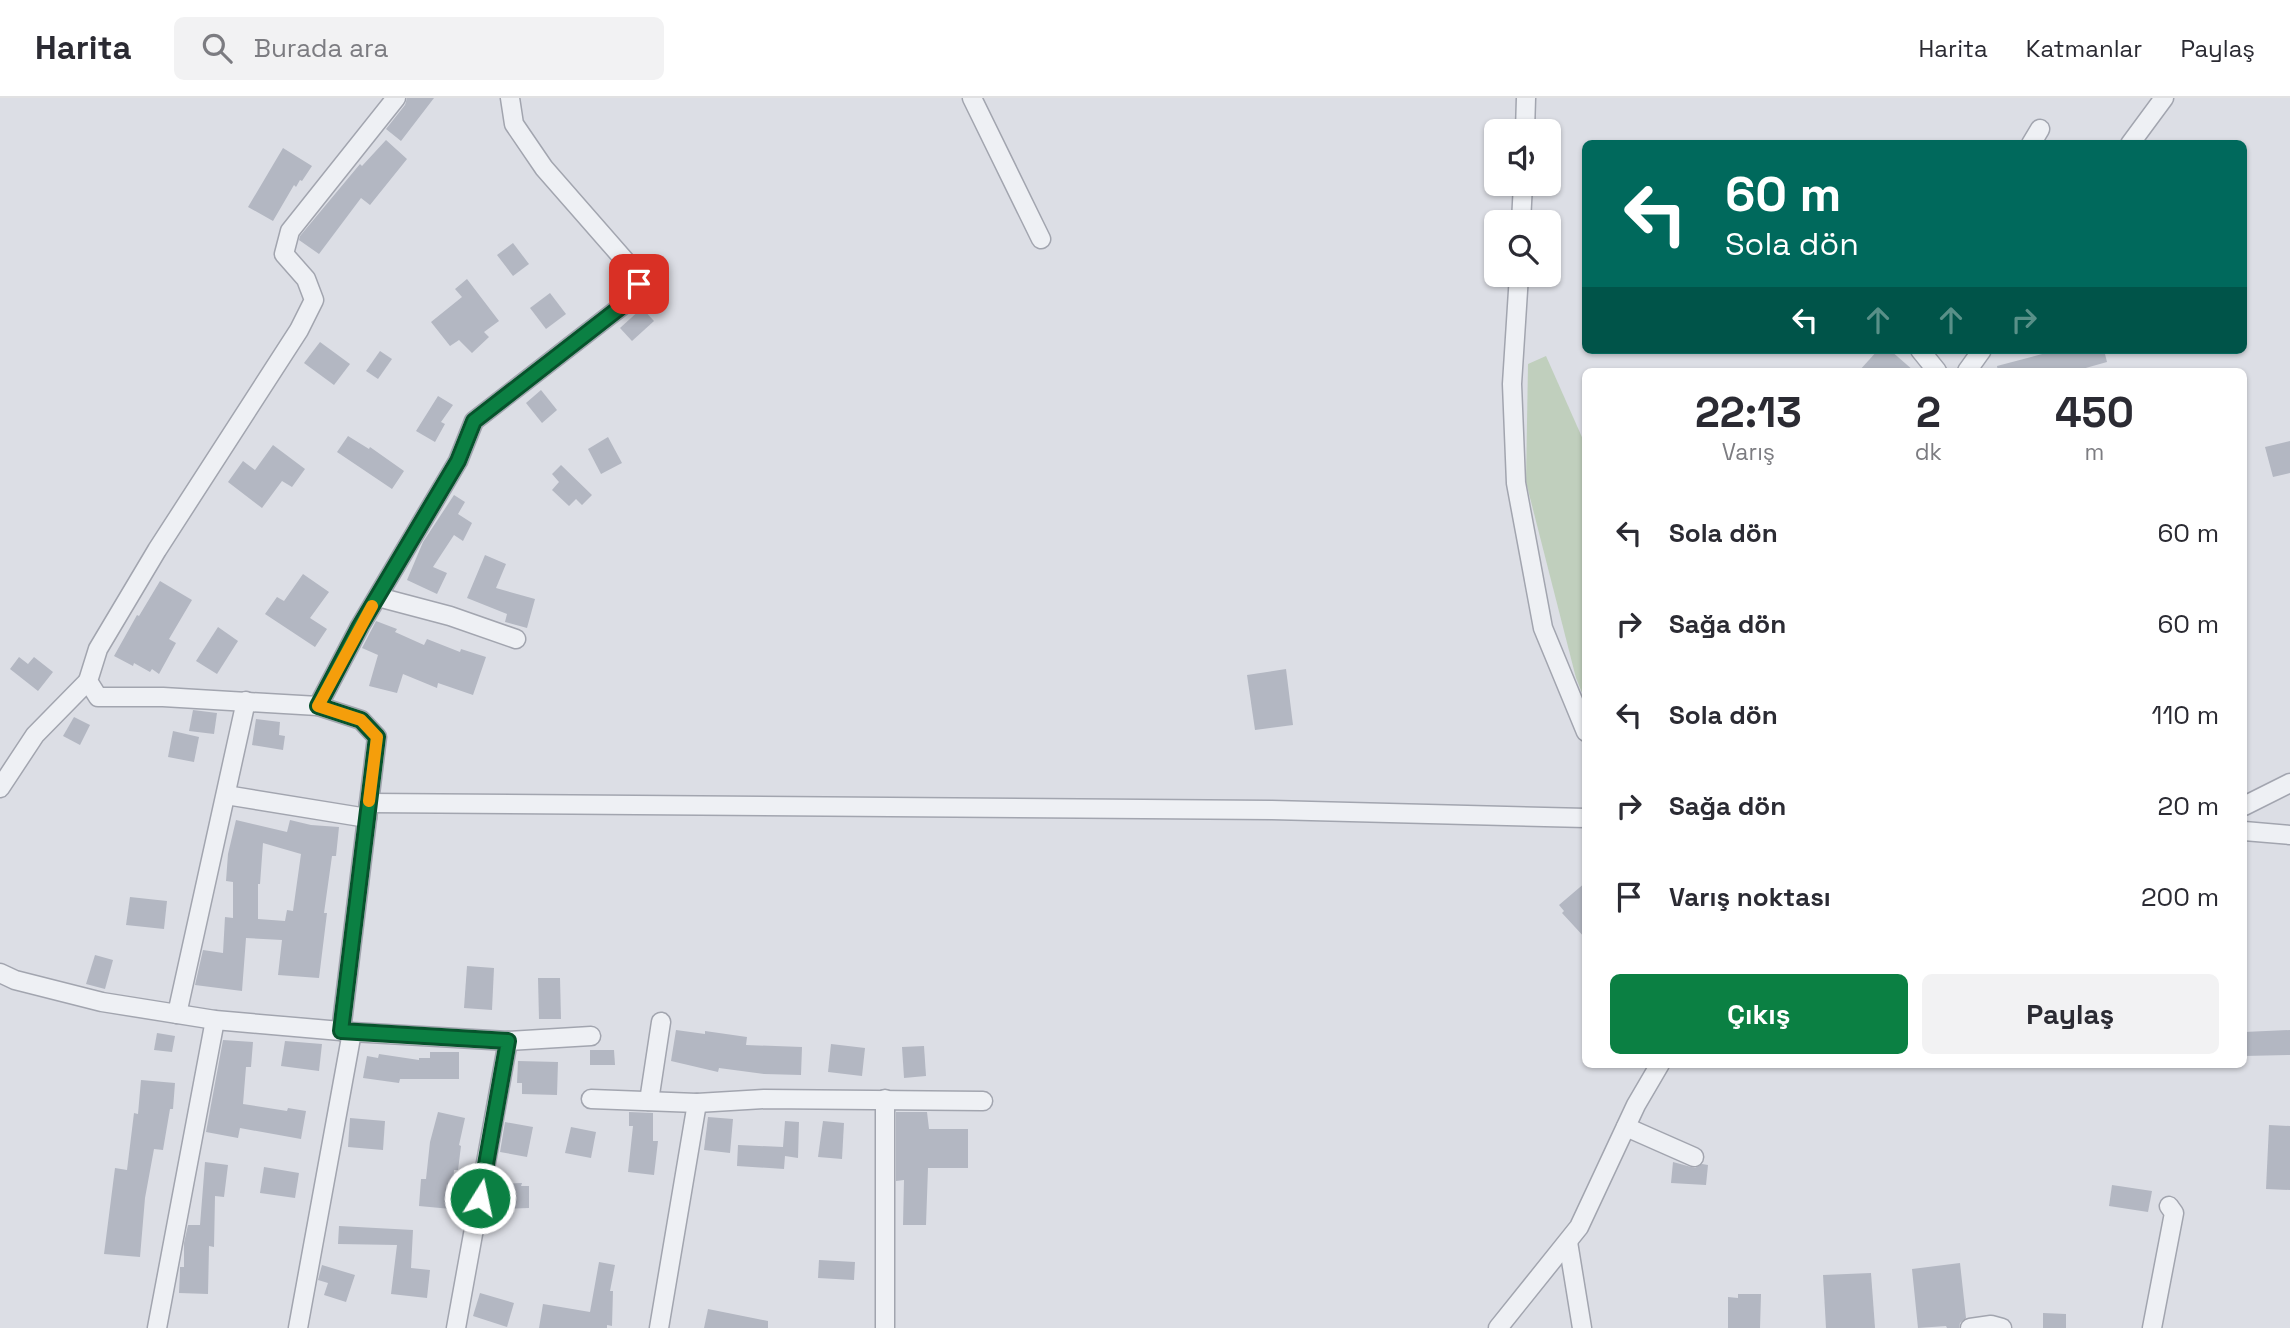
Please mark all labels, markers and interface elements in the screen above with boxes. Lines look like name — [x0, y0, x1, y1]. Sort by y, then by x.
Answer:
search box — [174, 17, 664, 80]
text: Harita — [35, 27, 132, 69]
icon: search — [198, 29, 236, 67]
text: Burada ara — [254, 31, 388, 65]
text: Harita — [1919, 33, 1988, 64]
text: Katmanlar — [2026, 33, 2142, 64]
text: Paylaş — [2180, 33, 2255, 64]
map controls — [1484, 119, 1561, 287]
button: sound — [1484, 119, 1561, 196]
text: 60 m — [1725, 163, 1841, 225]
icon: left — [1610, 168, 1701, 259]
button: search — [1484, 210, 1561, 287]
text: Sola dön — [1725, 224, 1859, 264]
pin — [609, 254, 669, 314]
icon: arrive — [620, 265, 658, 303]
icon: left — [1786, 301, 1824, 339]
icon: ahead — [1859, 301, 1897, 339]
icon: ahead — [1932, 301, 1970, 339]
icon: right — [2005, 301, 2043, 339]
text: 22:13 — [1695, 386, 1802, 439]
text: 2 — [1916, 386, 1941, 439]
text: 450 — [2055, 386, 2134, 439]
text: Varış — [1722, 437, 1775, 467]
text: dk — [1915, 437, 1942, 467]
text: m — [2085, 437, 2104, 467]
icon: left — [1610, 514, 1648, 552]
text: Sola dön — [1669, 516, 1778, 550]
text: 60 m — [2157, 516, 2219, 550]
icon: right — [1610, 605, 1648, 643]
text: Sağa dön — [1669, 607, 1786, 641]
text: 60 m — [2157, 607, 2219, 641]
icon: left — [1610, 696, 1648, 734]
text: Sola dön — [1669, 698, 1778, 732]
text: 110 m — [2152, 698, 2219, 732]
icon: right — [1610, 787, 1648, 825]
text: Sağa dön — [1669, 789, 1786, 823]
text: 20 m — [2158, 789, 2219, 823]
icon: arrive — [1610, 878, 1648, 916]
text: Varış noktası — [1669, 880, 1831, 914]
text: 200 m — [2141, 880, 2219, 914]
button: Çıkış — [1610, 974, 1908, 1054]
button: Paylaş — [1922, 974, 2219, 1054]
position arrow — [443, 1161, 517, 1235]

